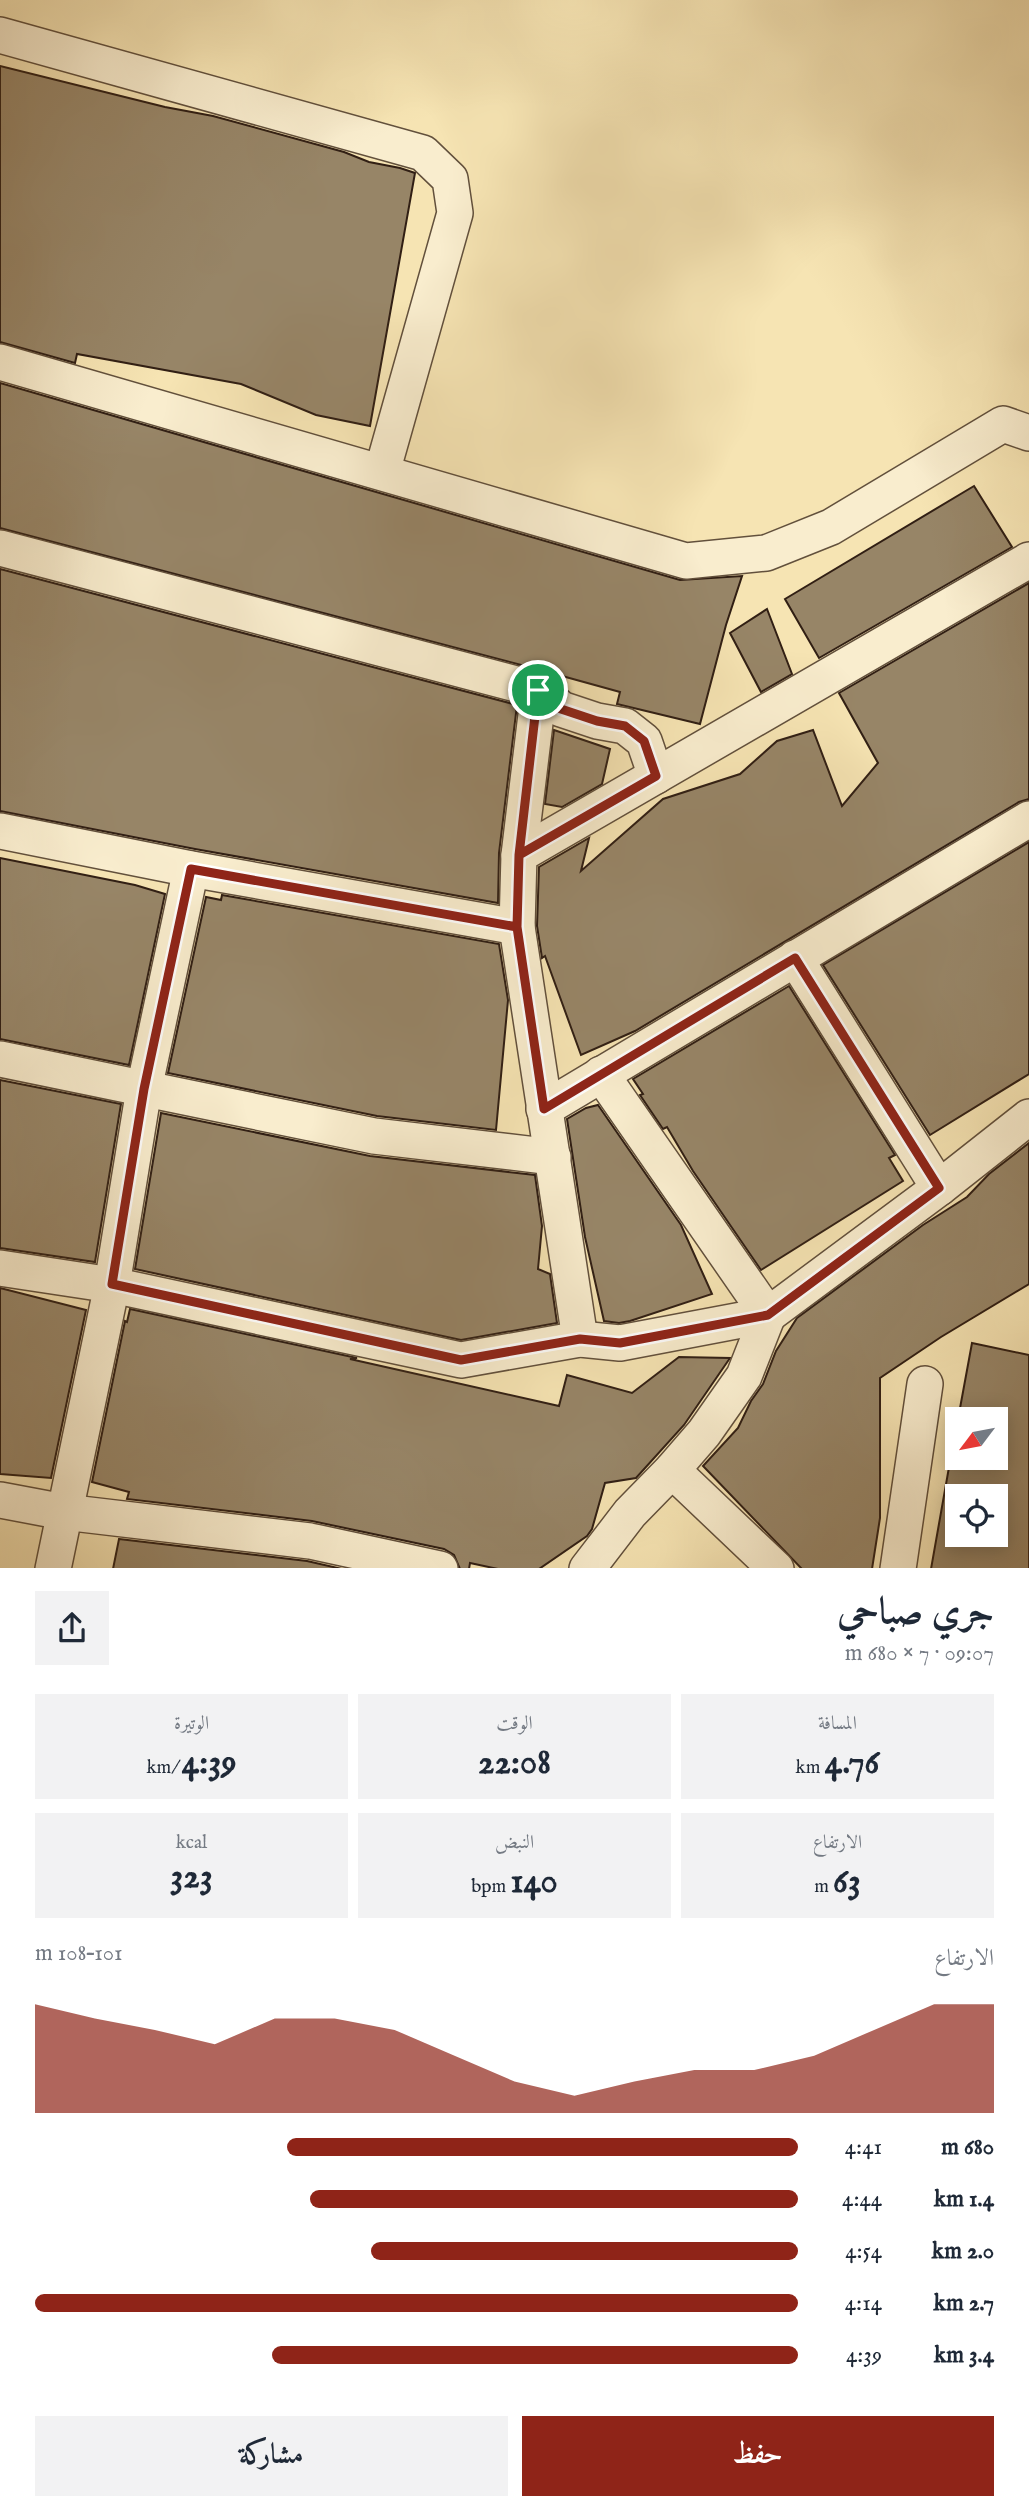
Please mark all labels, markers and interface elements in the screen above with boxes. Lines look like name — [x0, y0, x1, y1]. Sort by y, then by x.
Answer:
pin — [508, 660, 568, 720]
icon: arrive — [519, 671, 557, 709]
north arrow — [945, 1407, 1008, 1470]
map controls — [945, 1407, 1008, 1547]
button: locate — [945, 1484, 1008, 1547]
text: جري صباحي — [837, 1589, 994, 1637]
button: share — [35, 1591, 109, 1665]
text: 09:07 · 7 × 680 m — [845, 1639, 994, 1668]
text: الوتيرة — [174, 1712, 209, 1736]
text: الوقت — [496, 1712, 533, 1736]
text: المسافة — [818, 1712, 857, 1736]
text: 4:39 — [182, 1741, 237, 1786]
text: 22:08 — [478, 1741, 551, 1786]
text: 4.76 — [825, 1741, 879, 1786]
text: /km — [146, 1756, 182, 1780]
text: km — [796, 1756, 825, 1780]
text: kcal — [176, 1831, 207, 1855]
text: النبض — [495, 1831, 534, 1855]
text: الارتفاع — [813, 1831, 862, 1855]
text: 323 — [170, 1855, 213, 1900]
text: 140 — [510, 1860, 558, 1905]
text: 63 — [833, 1860, 861, 1905]
text: bpm — [471, 1875, 510, 1899]
text: m — [814, 1875, 833, 1899]
text: 101–108 m — [35, 1939, 122, 1968]
text: الارتفاع — [934, 1944, 994, 1973]
text: 4:41 — [845, 2133, 882, 2162]
text: 680 m — [941, 2133, 994, 2162]
text: 4:44 — [842, 2185, 882, 2214]
text: 1.4 km — [934, 2185, 994, 2214]
text: 4:54 — [845, 2237, 882, 2266]
text: 2.0 km — [932, 2237, 994, 2266]
text: 4:14 — [845, 2289, 882, 2318]
text: 2.7 km — [934, 2289, 994, 2318]
text: 4:39 — [846, 2341, 882, 2370]
text: 3.4 km — [934, 2341, 994, 2370]
button: مشاركة — [35, 2416, 508, 2496]
button: حفظ — [522, 2416, 994, 2496]

